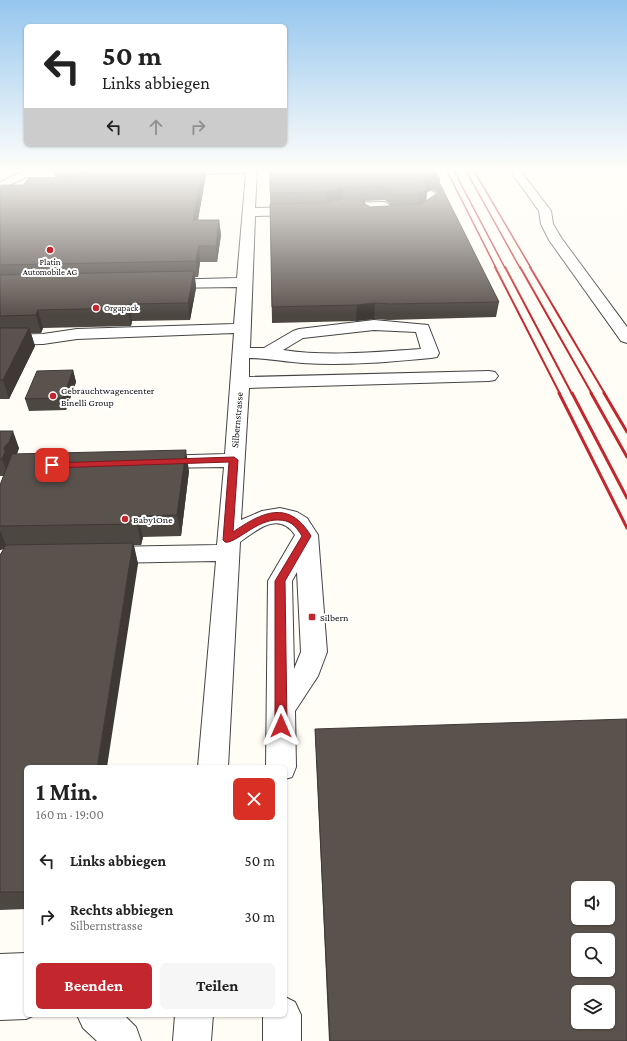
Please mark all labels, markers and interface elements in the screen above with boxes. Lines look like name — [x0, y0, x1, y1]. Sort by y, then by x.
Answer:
icon: left — [36, 40, 88, 92]
text: 50 m — [102, 40, 162, 71]
text: Links abbiegen — [102, 73, 210, 93]
icon: left — [103, 116, 125, 138]
icon: ahead — [145, 116, 167, 138]
icon: right — [187, 116, 209, 138]
marker: Platin Automobile AG — [45, 245, 55, 255]
place label: Platin Automobile AG — [23, 257, 78, 277]
marker: Orgapack — [91, 303, 101, 313]
place label: Orgapack — [104, 303, 139, 313]
place label: Gebrauchtwagencenter Binelli Group — [61, 385, 155, 408]
marker: Gebrauchtwagencenter Binelli Group — [48, 391, 58, 401]
street label: Silbernstrasse — [229, 391, 245, 448]
pin — [35, 448, 69, 482]
icon: arrive — [41, 454, 63, 476]
marker: Baby1One — [120, 514, 130, 524]
place label: Baby1One — [133, 514, 173, 525]
marker: Silbern — [307, 612, 317, 622]
place label: Silbern — [320, 612, 349, 623]
position arrow — [260, 705, 302, 747]
text: 1 Min. — [36, 778, 98, 805]
button: close — [233, 778, 275, 820]
text: 160 m · 19:00 — [36, 807, 104, 822]
icon: left — [36, 850, 58, 872]
text: Links abbiegen — [70, 853, 166, 869]
text: 50 m — [245, 853, 275, 869]
map controls — [571, 881, 615, 1029]
button: sound — [571, 881, 615, 925]
text: Rechts abbiegen — [70, 902, 173, 918]
icon: right — [36, 906, 58, 928]
text: 30 m — [245, 909, 275, 925]
text: Silbernstrasse — [70, 918, 143, 933]
button: search — [571, 933, 615, 977]
button: Beenden — [36, 963, 152, 1009]
button: Teilen — [160, 963, 275, 1009]
button: layers — [571, 985, 615, 1029]

